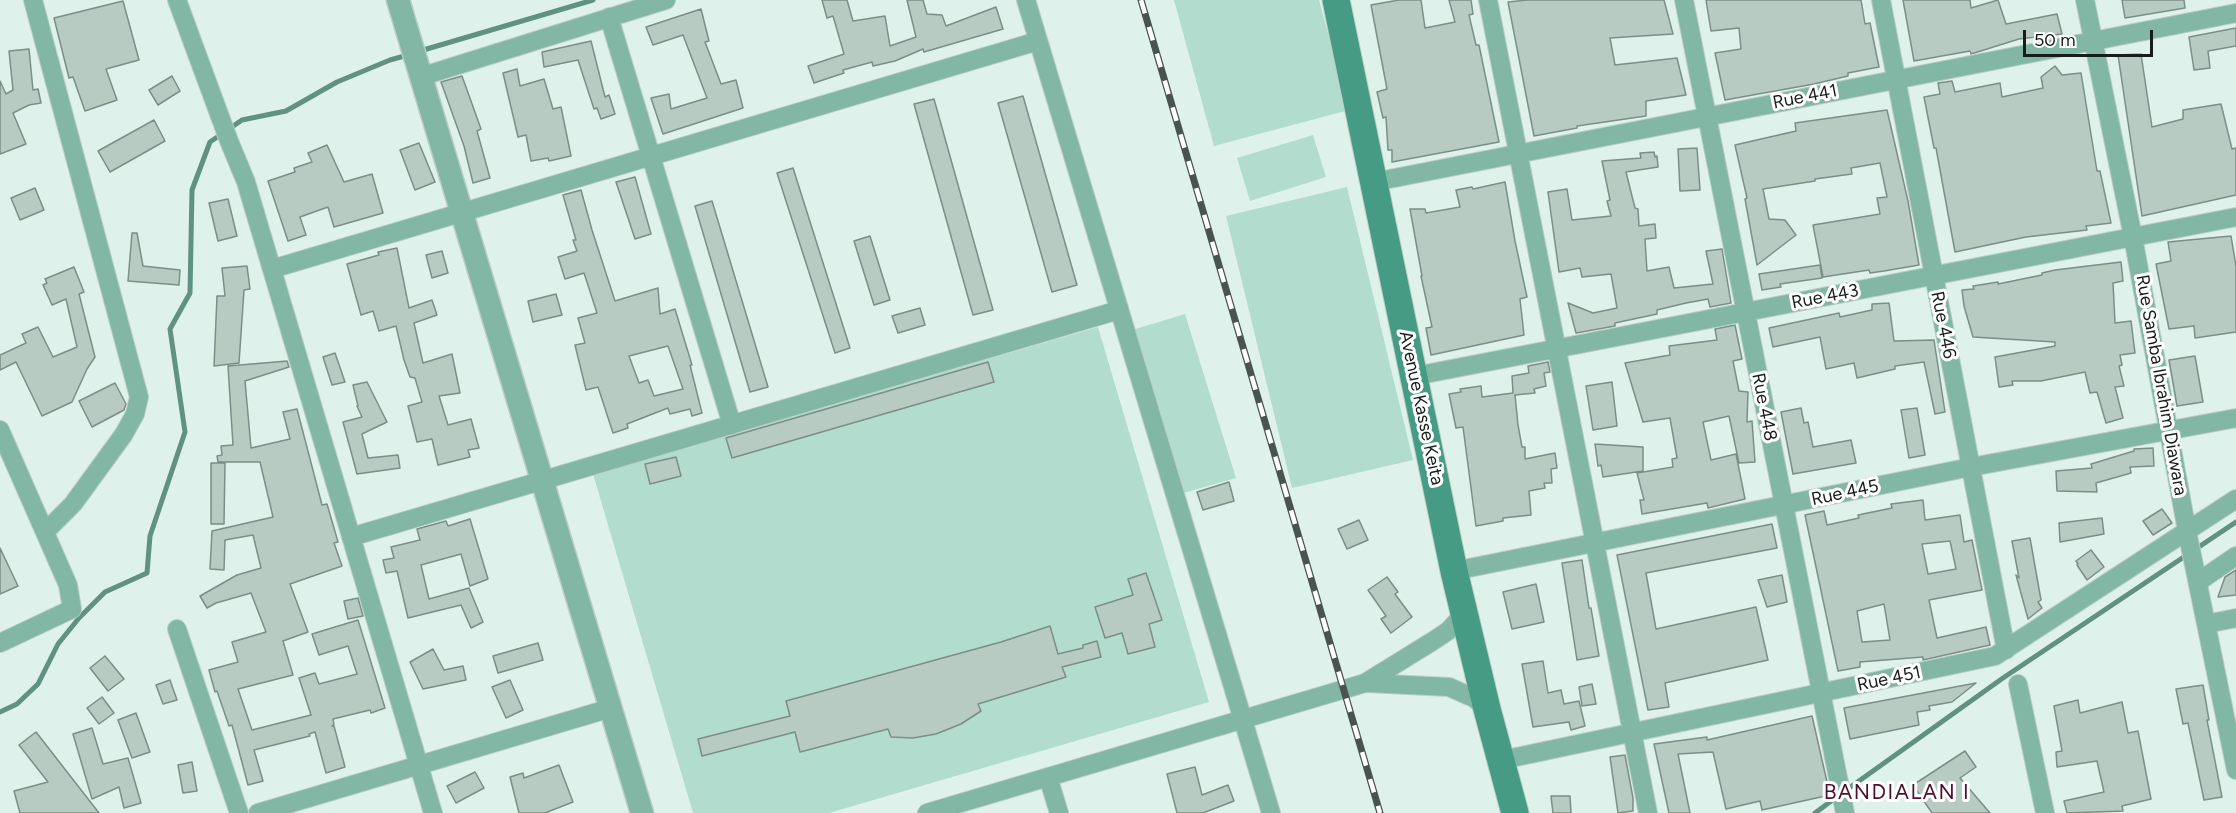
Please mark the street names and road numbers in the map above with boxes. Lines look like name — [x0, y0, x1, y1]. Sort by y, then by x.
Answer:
street label: Rue 441 — [1771, 80, 1839, 114]
street label: Rue Samba Ibrahim Diawara — [2131, 273, 2191, 497]
street label: Rue 443 — [1790, 280, 1860, 314]
street label: Rue 446 — [1926, 290, 1960, 360]
street label: Avenue Kasse Keita — [1394, 329, 1448, 487]
street label: Rue 448 — [1747, 371, 1781, 443]
street label: Rue 445 — [1809, 475, 1881, 511]
street label: Rue 451 — [1855, 662, 1923, 696]

